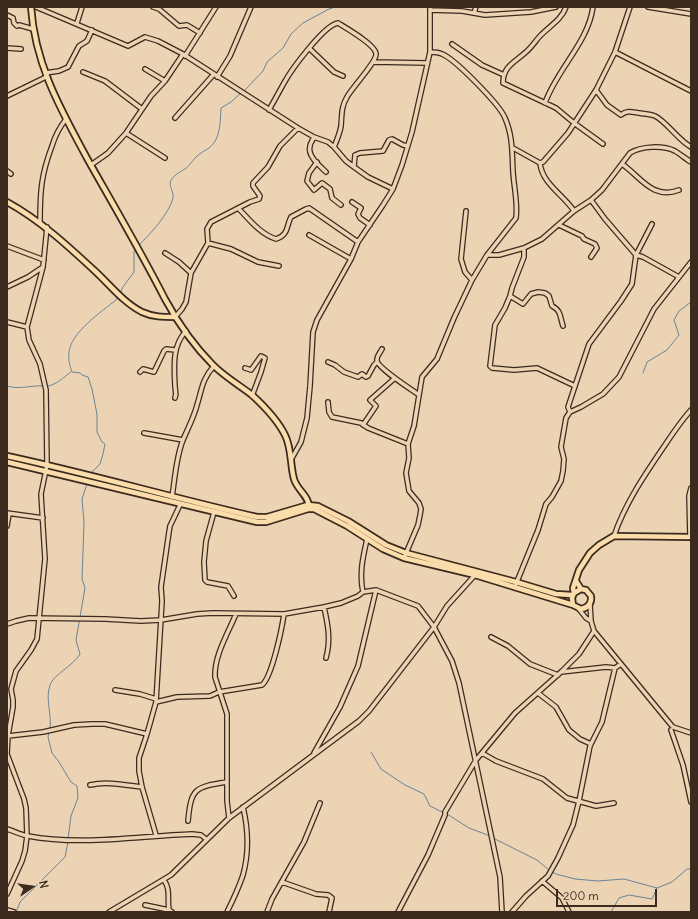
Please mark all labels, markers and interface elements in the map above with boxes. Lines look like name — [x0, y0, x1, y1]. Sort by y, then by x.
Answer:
north arrow — [12, 867, 52, 907]
text: N — [36, 879, 51, 890]
scale bar — [558, 881, 659, 907]
text: 200 m — [563, 888, 599, 903]

